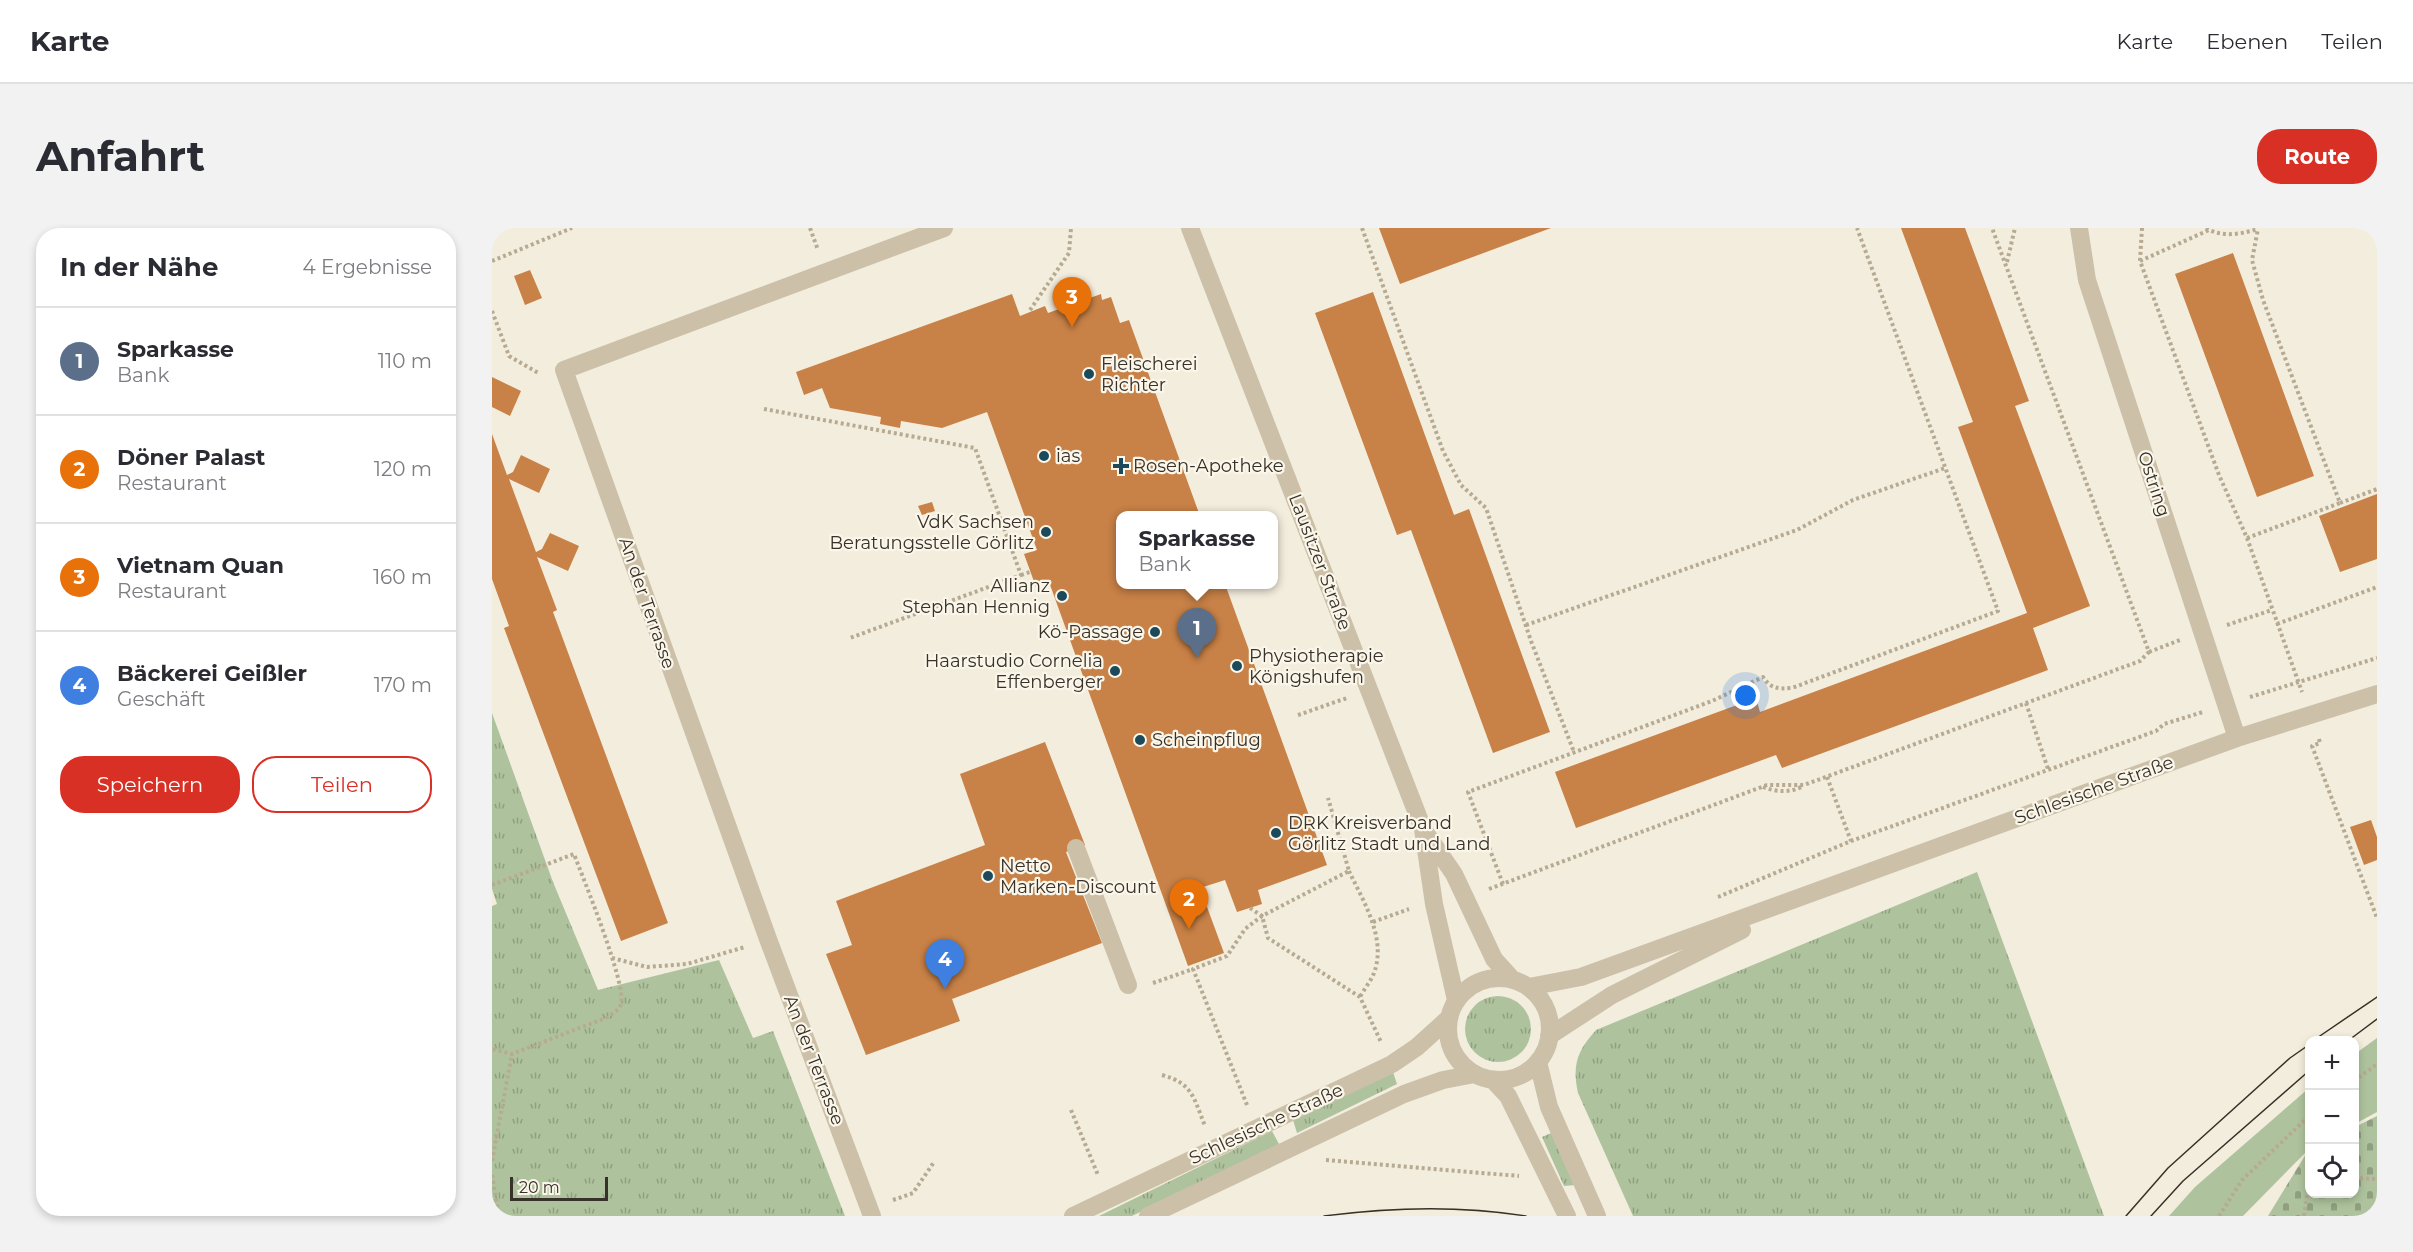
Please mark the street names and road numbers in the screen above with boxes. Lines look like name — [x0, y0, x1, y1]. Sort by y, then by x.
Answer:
street label: Ostring — [2133, 448, 2175, 520]
street label: Lausitzer Straße — [1284, 491, 1356, 633]
street label: An der Terrasse — [614, 534, 680, 672]
street label: Schlesische Straße — [2012, 751, 2177, 829]
street label: An der Terrasse — [779, 992, 849, 1128]
street label: Schlesische Straße — [1185, 1079, 1347, 1169]

